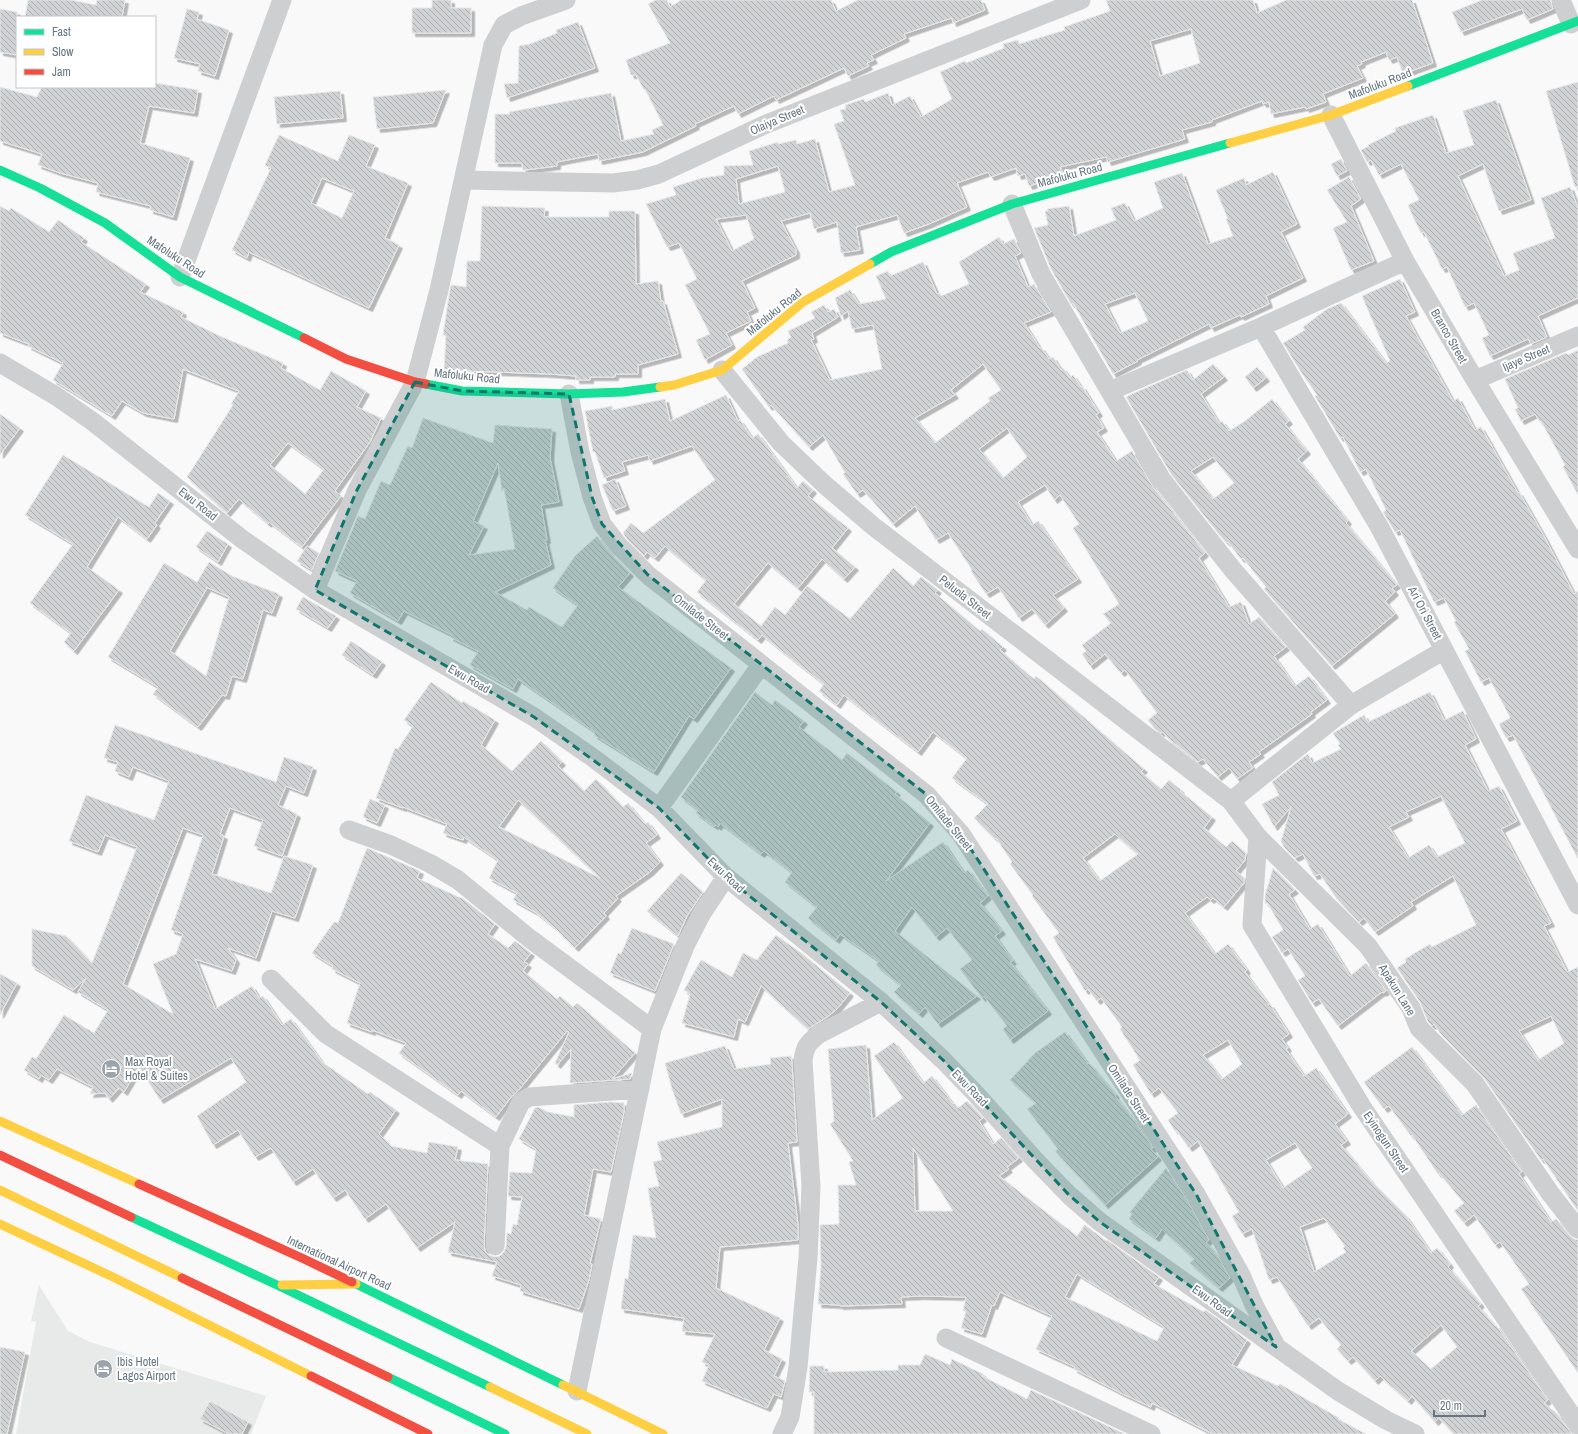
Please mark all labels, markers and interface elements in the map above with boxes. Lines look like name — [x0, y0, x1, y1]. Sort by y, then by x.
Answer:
legend — [16, 16, 156, 88]
text: Fast — [52, 24, 71, 40]
text: Slow — [52, 44, 74, 60]
text: Jam — [52, 64, 71, 80]
street label: Mafoluku Road — [1346, 65, 1414, 103]
street label: Olaiya Street — [747, 101, 807, 139]
street label: Mafoluku Road — [1036, 159, 1104, 191]
street label: Mafoluku Road — [144, 232, 208, 282]
street label: Mafoluku Road — [743, 285, 805, 339]
street label: Branco Street — [1427, 306, 1471, 366]
street label: Ijaye Street — [1500, 341, 1552, 375]
street label: Mafoluku Road — [433, 365, 501, 387]
street label: Ewu Road — [175, 484, 221, 524]
street label: Peluola Street — [936, 572, 994, 622]
street label: Ari Ori Street — [1404, 583, 1446, 643]
street label: Omilade Street — [670, 590, 732, 644]
street label: Ewu Road — [445, 661, 493, 697]
street label: Omilade Street — [922, 792, 976, 854]
street label: Ewu Road — [704, 854, 748, 896]
street label: Apakun Lane — [1374, 960, 1419, 1019]
place label: Max Royal Hotel & Suites — [125, 1054, 188, 1084]
hotel icon: Max Royal Hotel & Suites — [100, 1058, 122, 1080]
street label: Omilade Street — [1104, 1061, 1154, 1125]
street label: Ewu Road — [948, 1066, 992, 1110]
street label: Eyinogun Street — [1360, 1108, 1413, 1176]
street label: International Airport Road — [285, 1232, 393, 1294]
street label: Ewu Road — [1189, 1281, 1235, 1321]
place label: Ibis Hotel Lagos Airport — [117, 1354, 176, 1384]
hotel icon: Ibis Hotel Lagos Airport — [92, 1358, 114, 1380]
scale bar — [1434, 1392, 1485, 1418]
text: 20 m — [1440, 1398, 1462, 1414]

